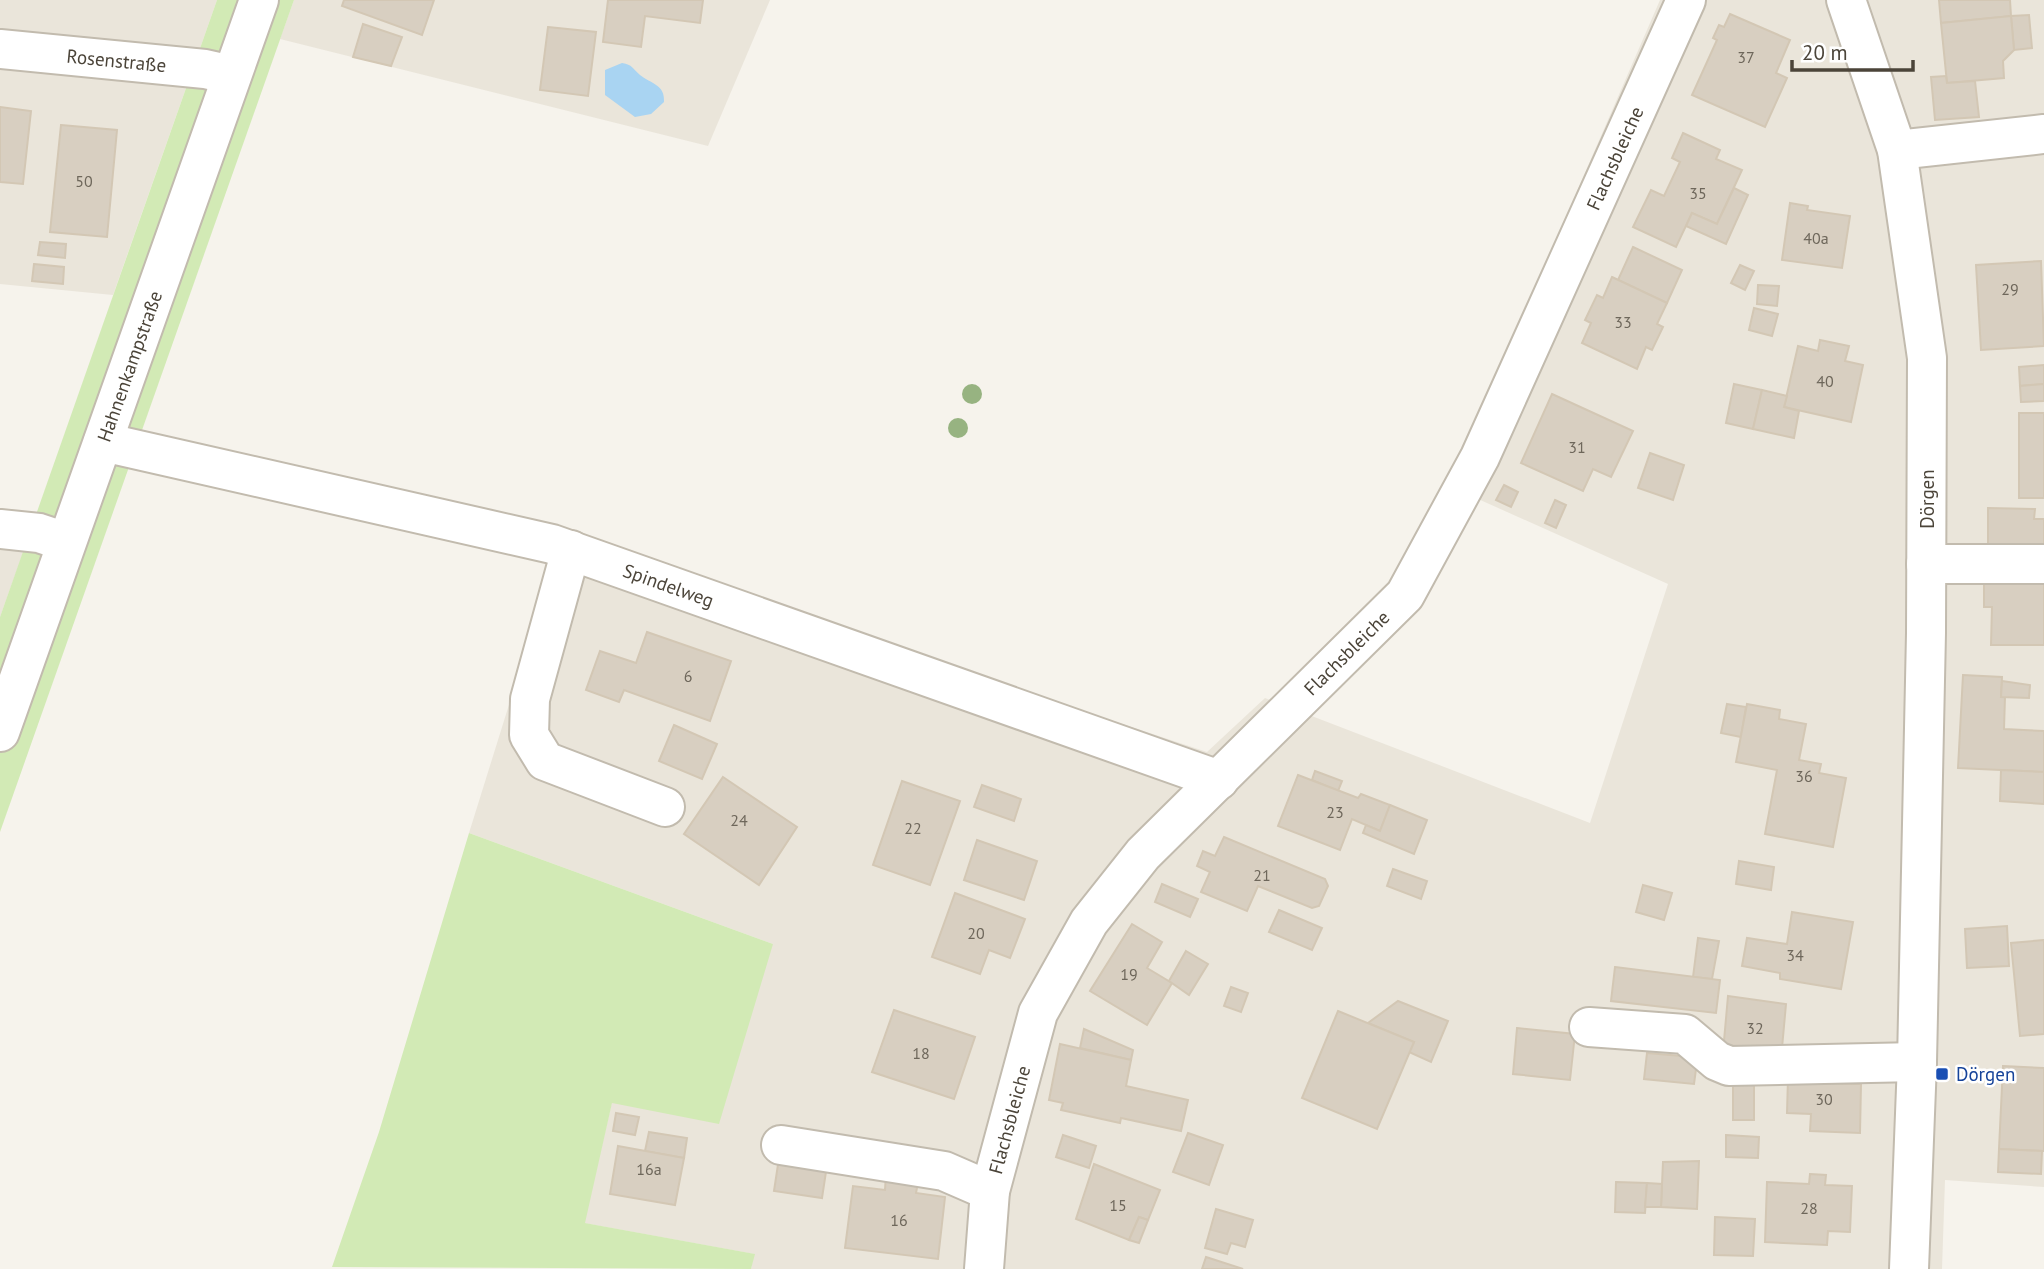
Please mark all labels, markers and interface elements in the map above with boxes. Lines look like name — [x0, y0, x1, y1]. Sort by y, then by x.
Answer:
scale bar — [1792, 28, 1913, 72]
text: 20 m — [1802, 39, 1848, 66]
street label: Rosenstraße — [66, 44, 167, 77]
house number: 37 — [1737, 47, 1755, 67]
street label: Flachsbleiche — [1581, 103, 1648, 214]
house number: 50 — [75, 171, 93, 191]
house number: 35 — [1689, 183, 1707, 203]
house number: 40a — [1803, 228, 1829, 248]
house number: 29 — [2001, 279, 2019, 299]
street label: Hahnenkampstraße — [92, 287, 167, 445]
house number: 33 — [1614, 312, 1632, 332]
house number: 40 — [1816, 371, 1834, 391]
house number: 31 — [1568, 437, 1586, 457]
street label: Dörgen — [1915, 469, 1939, 529]
street label: Spindelweg — [620, 558, 717, 612]
street label: Flachsbleiche — [1299, 605, 1394, 700]
house number: 6 — [684, 666, 692, 686]
house number: 36 — [1795, 766, 1813, 786]
house number: 23 — [1326, 802, 1344, 822]
house number: 24 — [730, 810, 748, 830]
house number: 22 — [904, 818, 922, 838]
house number: 21 — [1253, 865, 1271, 885]
house number: 20 — [967, 923, 985, 943]
house number: 34 — [1786, 945, 1804, 965]
house number: 19 — [1120, 964, 1138, 984]
house number: 32 — [1746, 1018, 1764, 1038]
house number: 18 — [912, 1043, 930, 1063]
place label: Dörgen — [1956, 1062, 2015, 1086]
street label: Flachsbleiche — [983, 1063, 1035, 1176]
marker: Dörgen — [1934, 1066, 1950, 1082]
house number: 30 — [1815, 1089, 1833, 1109]
house number: 16a — [636, 1159, 662, 1179]
house number: 15 — [1109, 1195, 1127, 1215]
house number: 28 — [1800, 1198, 1818, 1218]
house number: 16 — [890, 1210, 908, 1230]

